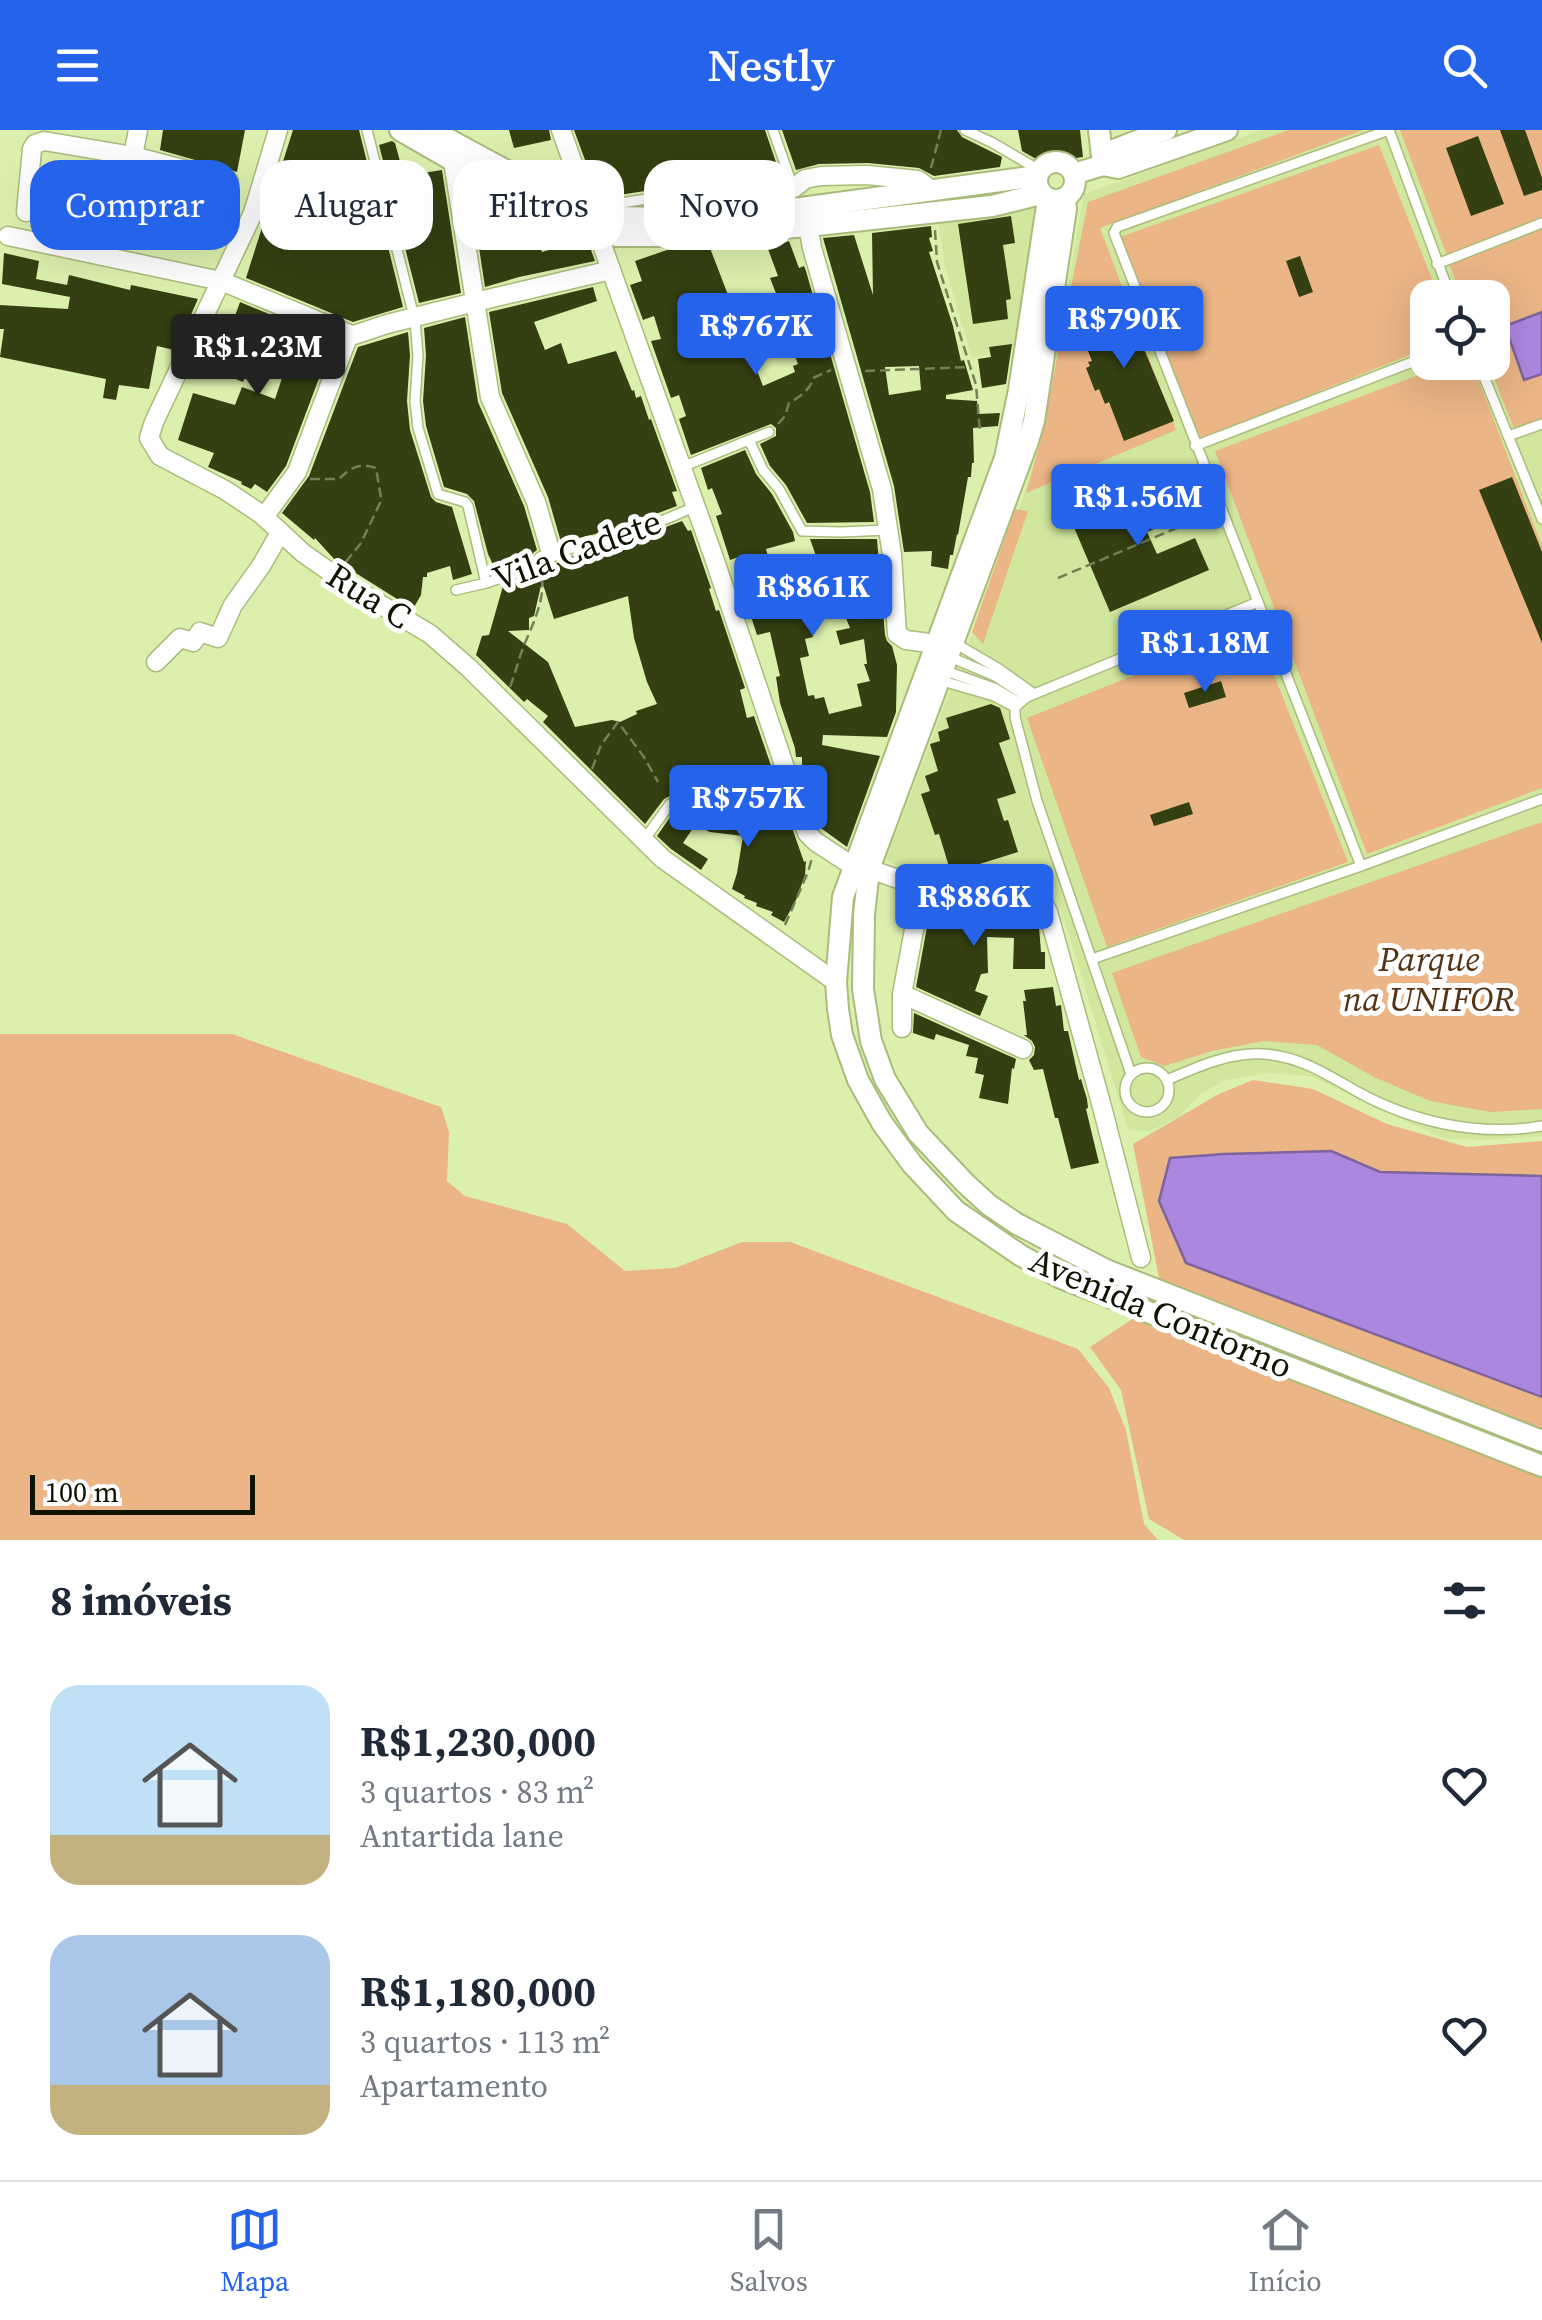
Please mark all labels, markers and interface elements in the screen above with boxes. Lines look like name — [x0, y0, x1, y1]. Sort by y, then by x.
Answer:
text: Nestly — [707, 34, 835, 96]
icon: menu — [50, 38, 105, 93]
icon: search — [1437, 38, 1492, 93]
chip: Comprar — [30, 160, 240, 250]
chip: Alugar — [260, 160, 433, 250]
chip: Filtros — [453, 160, 624, 250]
chip: Novo — [644, 160, 795, 250]
map controls — [1410, 280, 1510, 380]
button: locate — [1410, 280, 1510, 380]
pin: R$790K — [1043, 286, 1205, 371]
pin: R$767K — [675, 293, 837, 378]
text: R$790K — [1067, 296, 1181, 340]
text: R$767K — [699, 303, 813, 347]
pin: R$1.23M — [166, 314, 350, 399]
text: R$1.23M — [193, 324, 323, 368]
pin: R$1.56M — [1046, 464, 1230, 549]
text: R$1.56M — [1073, 474, 1203, 518]
street label: Vila Cadete — [486, 497, 668, 603]
street label: Rua C — [318, 552, 420, 640]
pin: R$861K — [732, 554, 894, 639]
text: R$861K — [756, 564, 870, 608]
pin: R$1.18M — [1113, 610, 1297, 695]
text: R$1.18M — [1140, 620, 1270, 664]
pin: R$757K — [667, 765, 829, 850]
text: R$757K — [691, 775, 805, 819]
pin: R$886K — [893, 864, 1055, 949]
text: R$886K — [917, 874, 1031, 918]
park label: Parque na UNIFOR — [1343, 935, 1515, 1023]
street label: Avenida Contorno — [1022, 1236, 1300, 1390]
scale bar — [30, 1470, 255, 1514]
text: 100 m — [45, 1473, 119, 1511]
text: 8 imóveis — [50, 1571, 232, 1629]
icon: filters — [1437, 1573, 1492, 1628]
text: R$1,230,000 — [360, 1712, 596, 1770]
icon: home — [130, 1725, 250, 1845]
icon: heart — [1437, 1758, 1492, 1813]
text: 3 quartos · 83 m² — [360, 1770, 594, 1814]
text: Antartida lane — [360, 1814, 564, 1858]
text: R$1,180,000 — [360, 1962, 596, 2020]
icon: home — [130, 1975, 250, 2095]
icon: heart — [1437, 2008, 1492, 2063]
text: 3 quartos · 113 m² — [360, 2020, 610, 2064]
text: Apartamento — [360, 2064, 548, 2108]
tab: Mapa — [220, 2202, 289, 2300]
tab: Salvos — [730, 2202, 808, 2300]
tab: Início — [1249, 2202, 1322, 2300]

